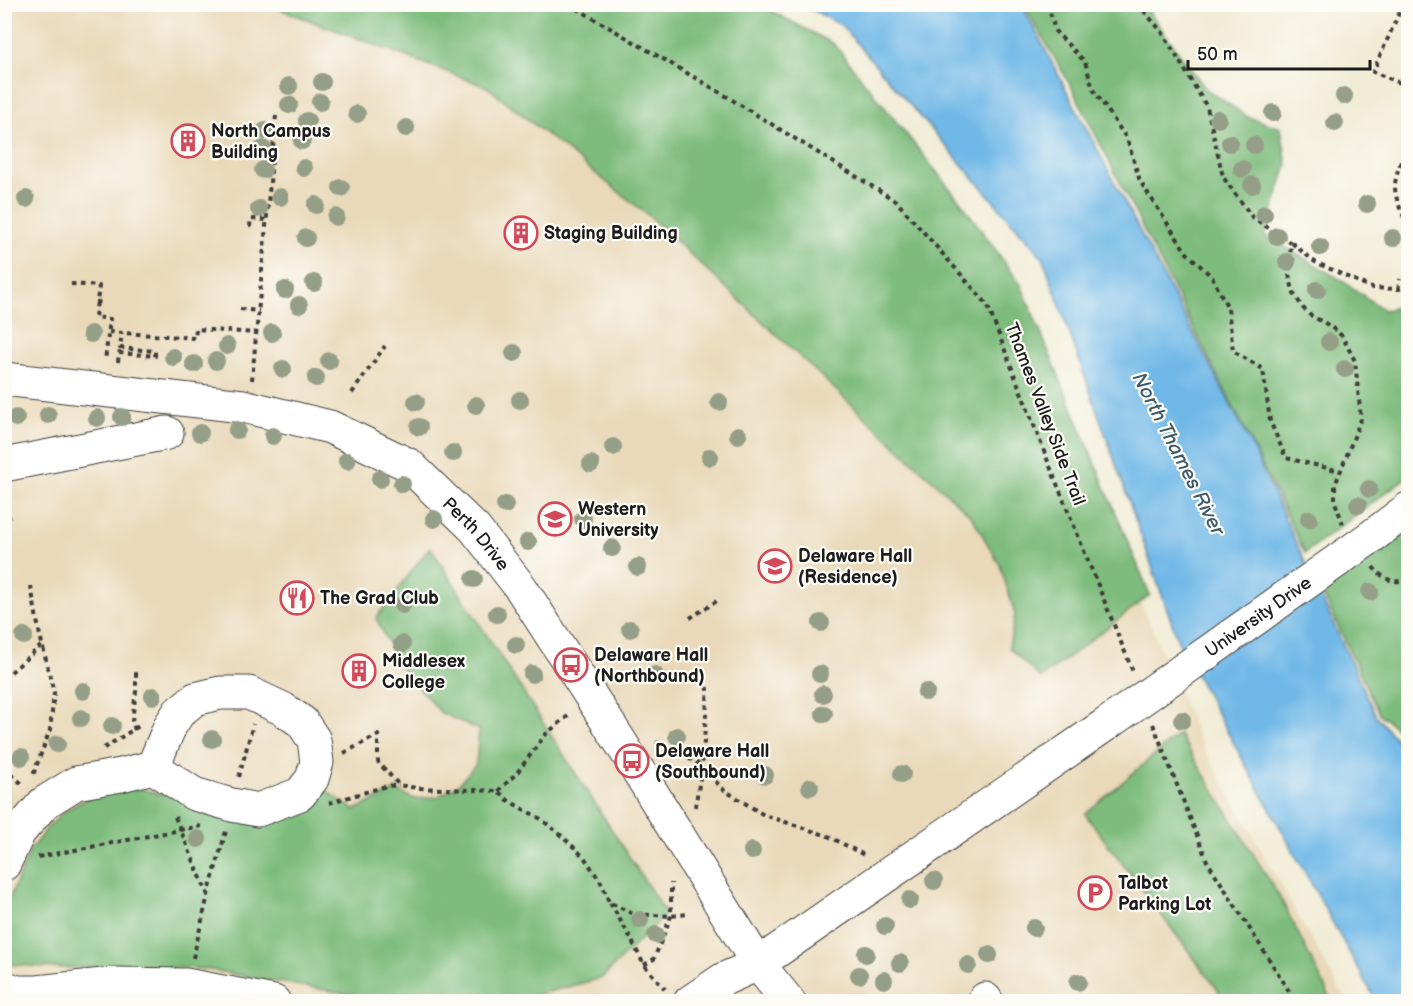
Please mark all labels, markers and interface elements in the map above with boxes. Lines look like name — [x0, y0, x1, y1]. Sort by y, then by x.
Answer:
scale bar — [1188, 33, 1370, 71]
text: 50 m — [1197, 44, 1238, 65]
place label: North Campus Building — [211, 121, 331, 163]
building icon: North Campus Building — [170, 123, 206, 159]
building icon: Staging Building — [503, 215, 539, 251]
place label: Staging Building — [544, 223, 678, 244]
street label: Thames Valley Side Trail — [1000, 320, 1090, 508]
water label: North Thames River — [1127, 369, 1230, 541]
street label: Perth Drive — [438, 493, 514, 575]
place label: Western University — [578, 499, 659, 541]
school or university icon: Western University — [537, 501, 573, 537]
place label: Delaware Hall (Residence) — [798, 546, 912, 588]
school or university icon: Delaware Hall (Residence) — [757, 548, 793, 584]
street label: University Drive — [1201, 572, 1316, 662]
restaurant icon: The Grad Club — [279, 580, 315, 616]
place label: The Grad Club — [320, 588, 439, 609]
place label: Delaware Hall (Northbound) — [594, 645, 708, 687]
bus stop icon: Delaware Hall (Northbound) — [553, 647, 589, 683]
place label: Middlesex College — [382, 651, 465, 693]
building icon: Middlesex College — [341, 653, 377, 689]
place label: Delaware Hall (Southbound) — [655, 741, 769, 783]
bus stop icon: Delaware Hall (Southbound) — [614, 743, 650, 779]
place label: Talbot Parking Lot — [1118, 873, 1211, 915]
parking icon: Talbot Parking Lot — [1077, 875, 1113, 911]

